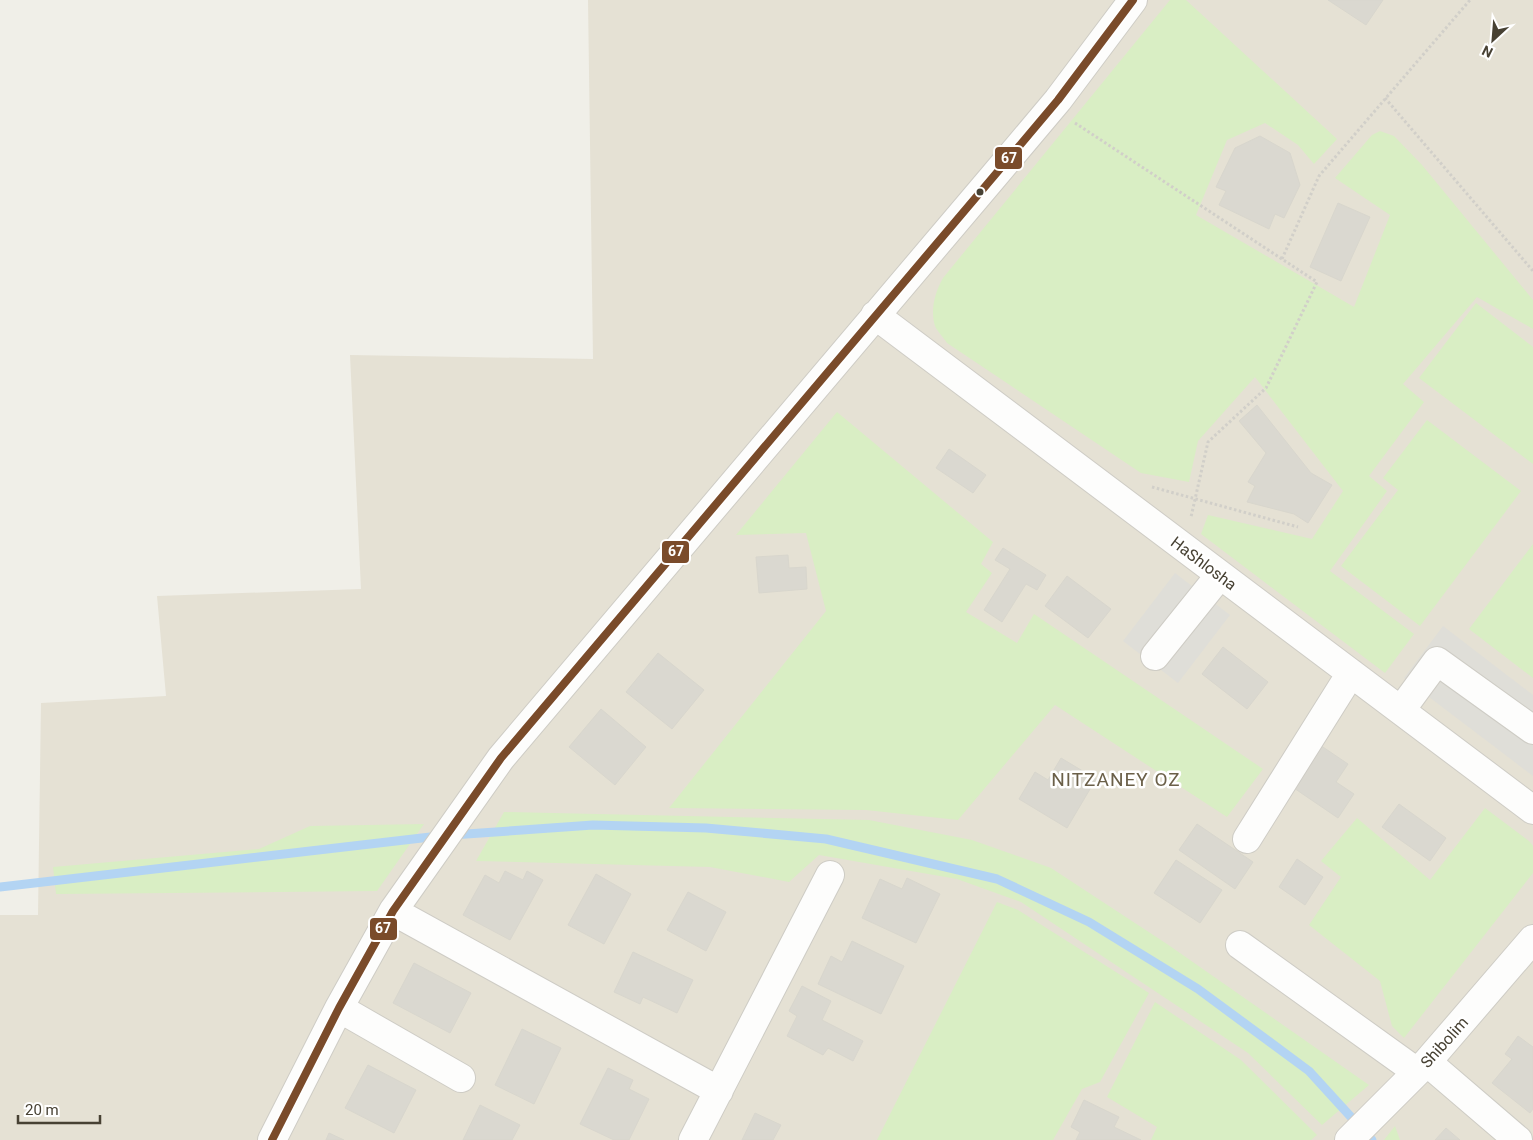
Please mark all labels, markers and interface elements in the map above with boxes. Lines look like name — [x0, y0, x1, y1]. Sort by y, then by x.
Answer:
north arrow — [1468, 15, 1518, 65]
text: N — [1479, 42, 1495, 61]
line badge: 67 — [994, 146, 1023, 170]
text: 67 — [1001, 150, 1017, 166]
unlabelled marker — [975, 187, 985, 197]
street label: HaShlosha — [1167, 533, 1240, 594]
line badge: 67 — [661, 540, 690, 564]
text: 67 — [668, 543, 684, 559]
district label: NITZANEY OZ — [1051, 768, 1181, 791]
line badge: 67 — [369, 917, 398, 941]
text: 67 — [375, 920, 391, 936]
street label: Shibolim — [1417, 1013, 1472, 1072]
scale bar — [18, 1092, 100, 1124]
text: 20 m — [25, 1101, 59, 1119]

